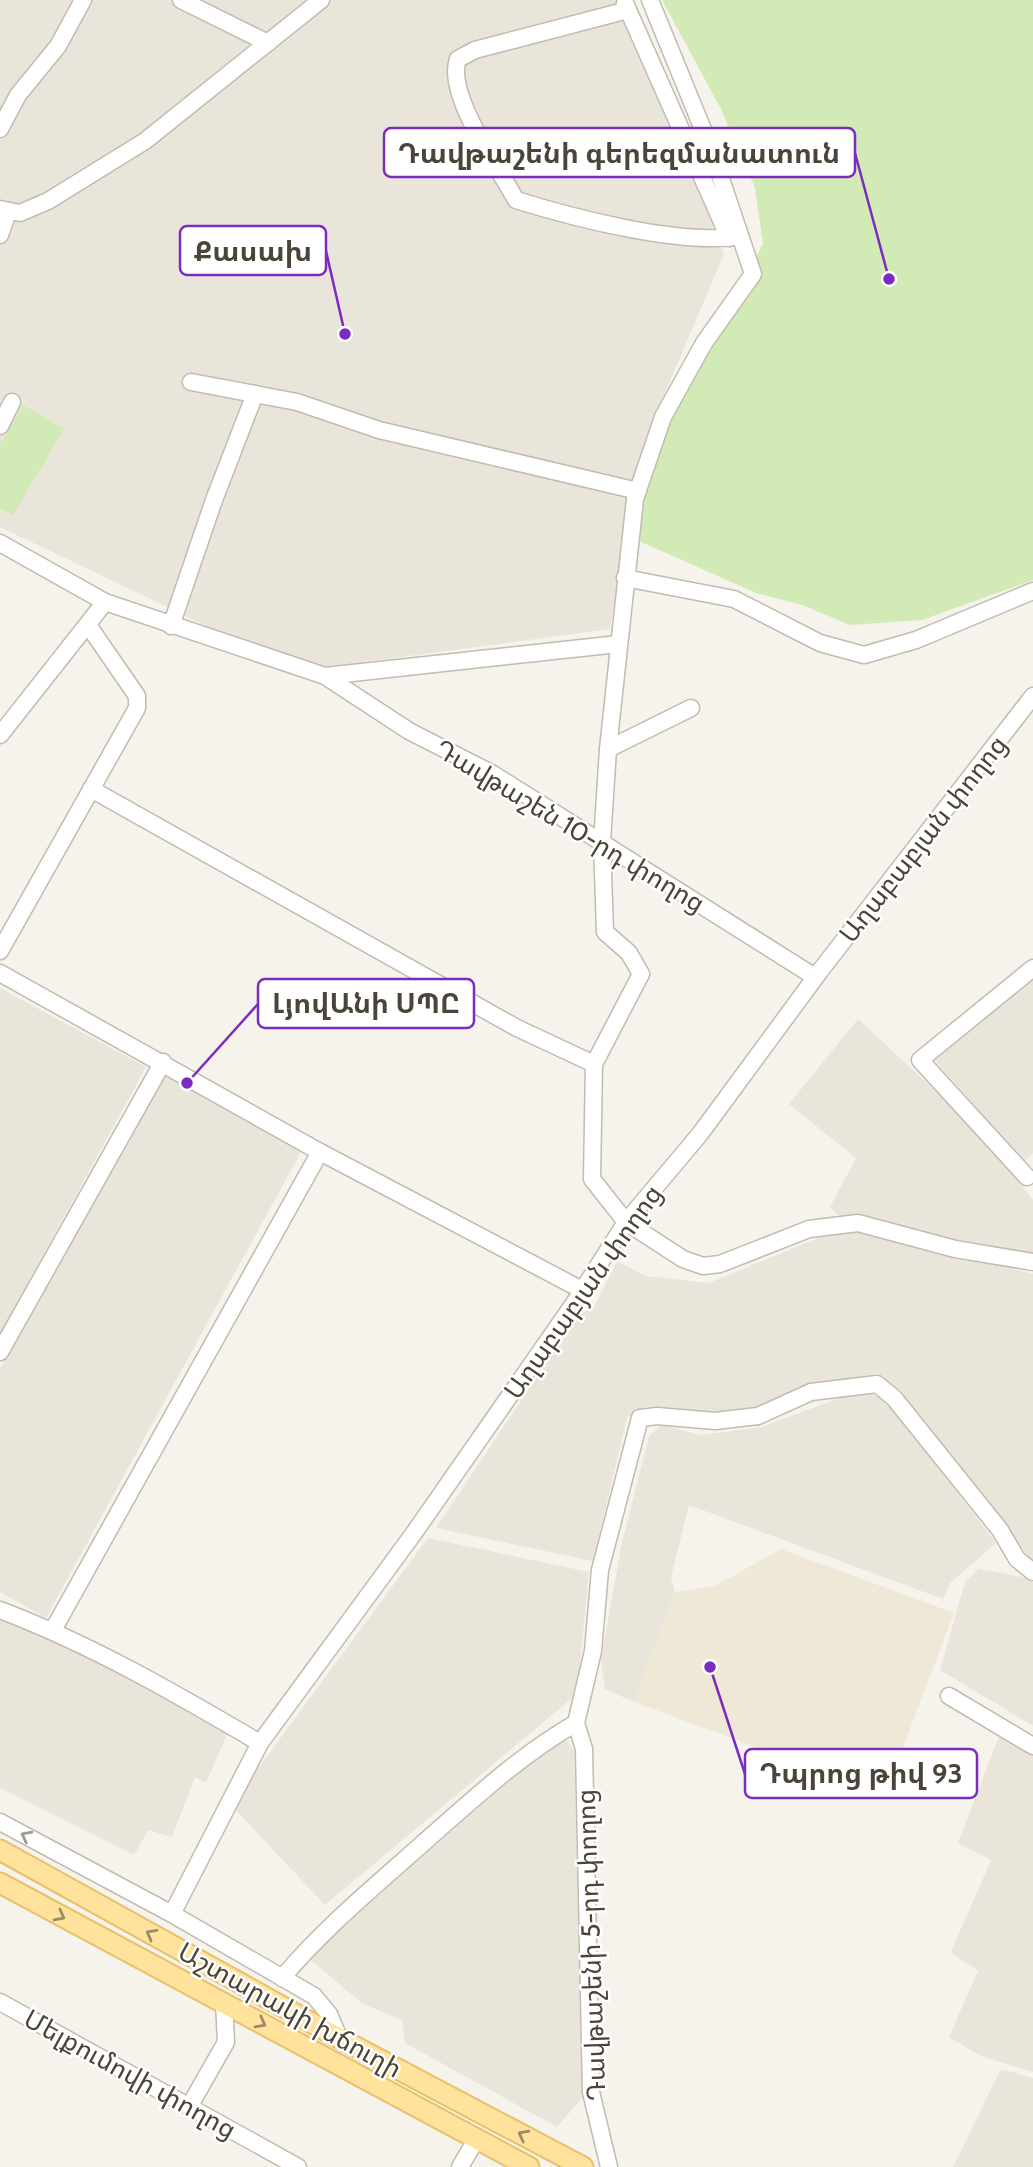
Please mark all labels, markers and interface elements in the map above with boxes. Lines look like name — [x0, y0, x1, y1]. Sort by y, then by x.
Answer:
callout: Դավթաշենի գերեզմանատուն — [384, 128, 855, 177]
text: Դավթաշենի գերեզմանատուն — [398, 136, 840, 170]
callout: Քասախ — [180, 226, 326, 275]
text: Քասախ — [194, 234, 312, 268]
street label: Աղաբաբյան փողոց — [832, 729, 1014, 949]
street label: Դավթաշեն 10-րդ փողոց — [429, 733, 711, 919]
callout: ԼյովԱնի ՍՊԸ — [258, 979, 474, 1028]
text: ԼյովԱնի ՍՊԸ — [272, 986, 460, 1020]
street label: Աղաբաբյան փողոց — [497, 1179, 669, 1405]
callout: Դպրոց թիվ 93 — [745, 1749, 977, 1798]
text: Դպրոց թիվ 93 — [759, 1756, 963, 1790]
street label: Դավթաշենի 5-րդ փողոց — [570, 1788, 612, 2102]
one-way arrow — [20, 1831, 33, 1844]
one-way arrow — [53, 1907, 65, 1921]
one-way arrow — [145, 1929, 158, 1942]
street label: Աշտարակի խճուղի — [173, 1935, 407, 2085]
street label: Մելքումովի փողոց — [18, 2002, 242, 2146]
one-way arrow — [254, 2014, 266, 2028]
one-way arrow — [517, 2130, 530, 2143]

